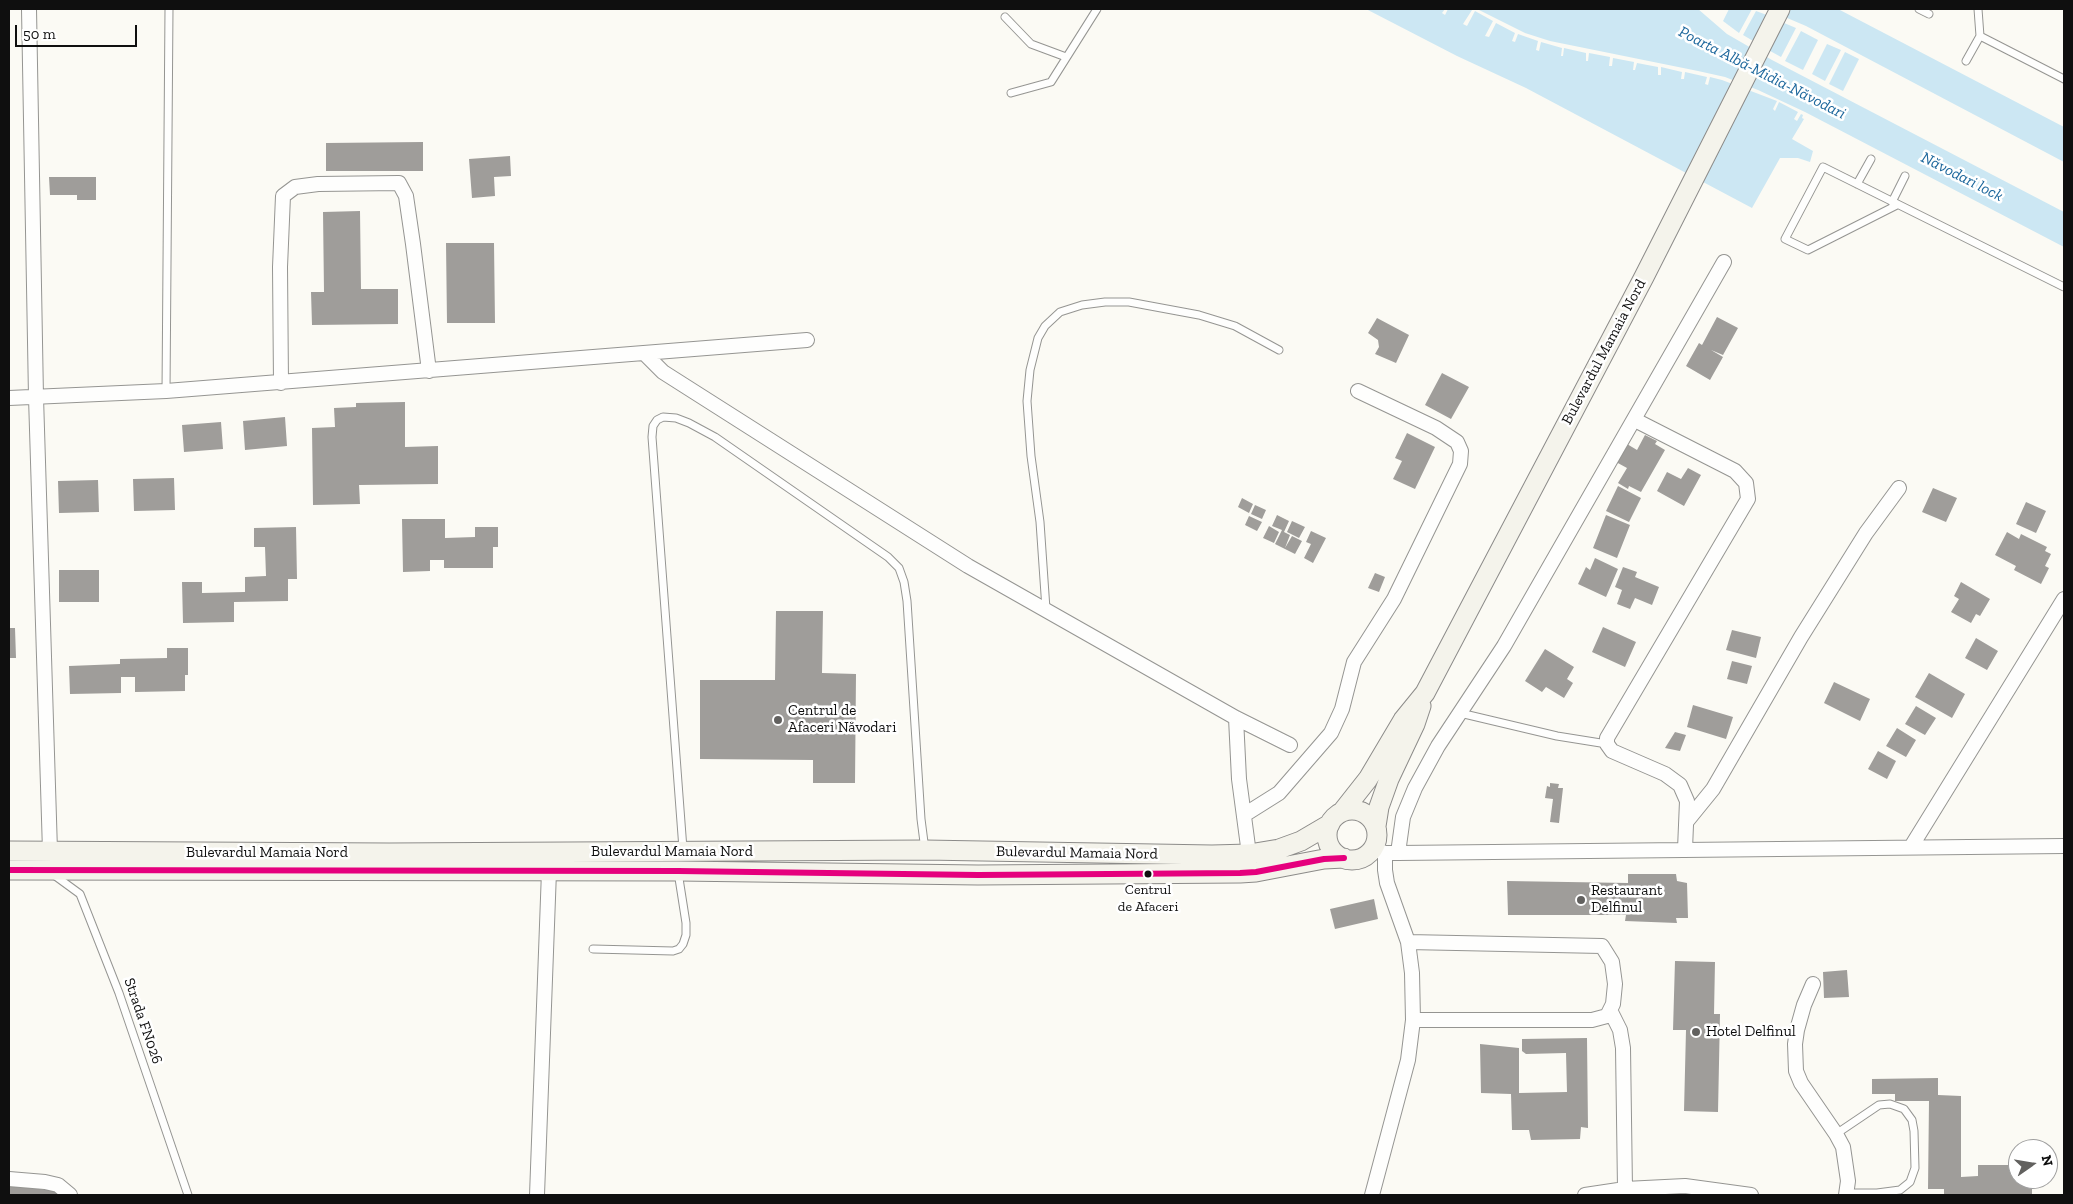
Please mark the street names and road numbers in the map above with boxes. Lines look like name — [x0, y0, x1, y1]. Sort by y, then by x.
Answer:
street label: Bulevardul Mamaia Nord — [1558, 276, 1650, 428]
street label: Bulevardul Mamaia Nord — [591, 843, 753, 861]
street label: Bulevardul Mamaia Nord — [996, 843, 1158, 863]
street label: Bulevardul Mamaia Nord — [186, 844, 348, 862]
street label: Strada FN026 — [120, 976, 166, 1066]

